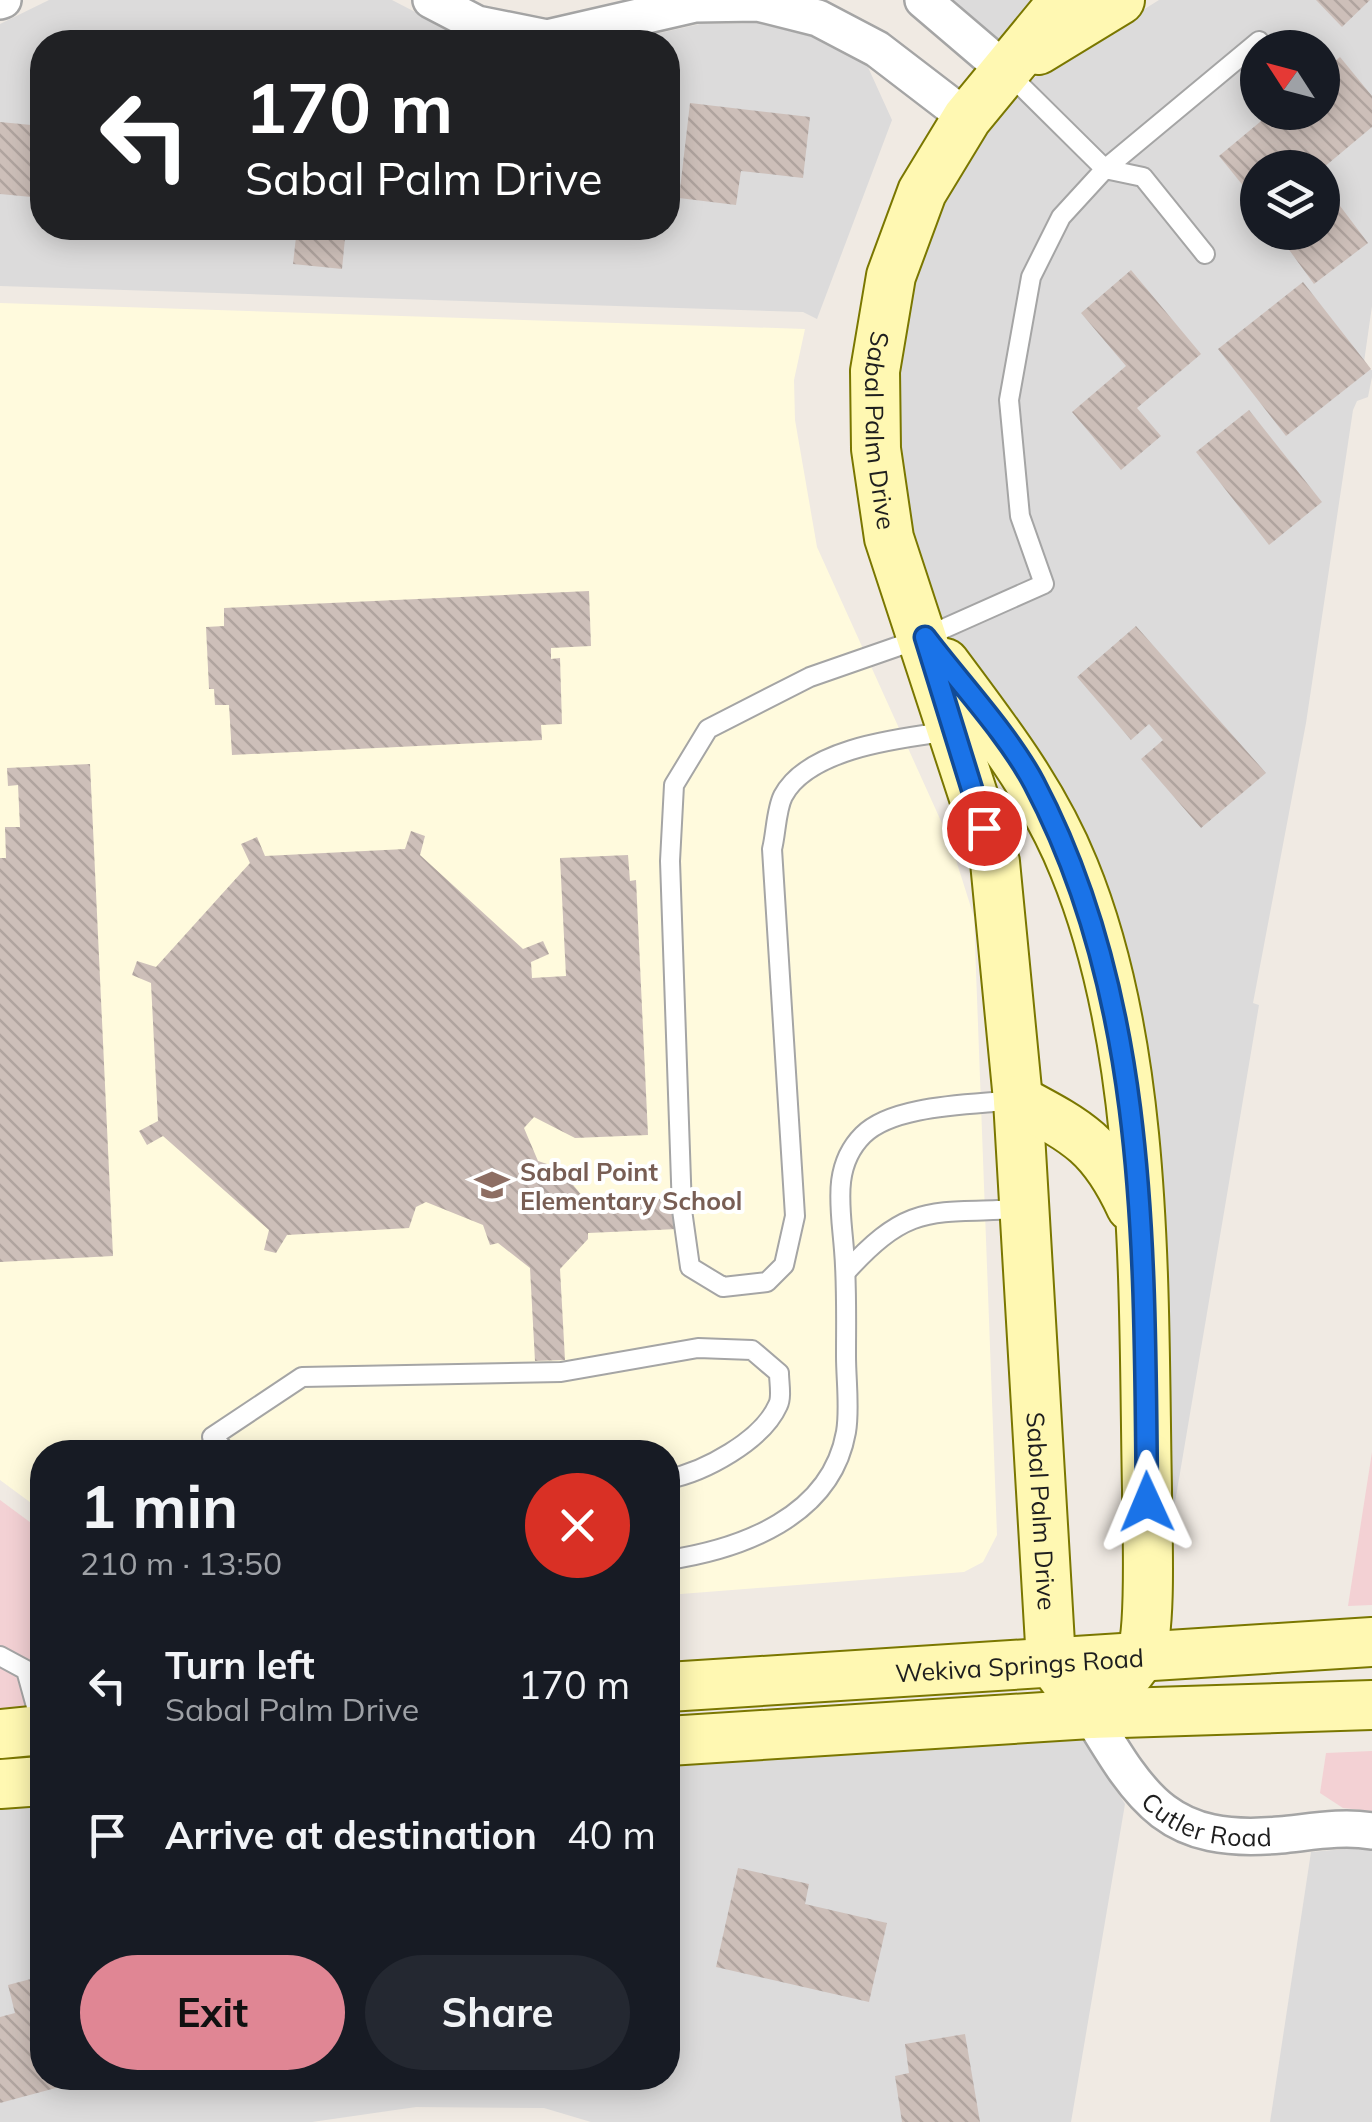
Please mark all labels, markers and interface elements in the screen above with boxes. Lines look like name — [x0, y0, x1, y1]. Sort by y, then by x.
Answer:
north arrow — [1240, 30, 1340, 130]
map controls — [1240, 30, 1340, 250]
text: 170 m — [245, 63, 453, 151]
icon: left — [80, 70, 210, 200]
text: Sabal Palm Drive — [245, 150, 602, 206]
button: layers — [1240, 150, 1340, 250]
street label: Sabal Palm Drive — [859, 329, 903, 531]
pin — [942, 786, 1027, 871]
icon: arrive — [957, 801, 1012, 856]
place label: Sabal Point Elementary School — [520, 1156, 742, 1216]
school or university icon: Sabal Point Elementary School — [473, 1166, 511, 1204]
street label: Sabal Palm Drive — [1021, 1411, 1063, 1611]
position arrow — [1095, 1450, 1199, 1554]
text: 1 min — [80, 1468, 238, 1543]
button: close — [525, 1473, 630, 1578]
text: 210 m · 13:50 — [80, 1543, 282, 1583]
text: Turn left — [165, 1641, 315, 1689]
street label: Wekiva Springs Road — [894, 1641, 1145, 1688]
icon: left — [80, 1658, 135, 1713]
text: 170 m — [518, 1661, 630, 1709]
text: Sabal Palm Drive — [165, 1689, 419, 1729]
street label: Cutler Road — [1136, 1785, 1272, 1852]
icon: arrive — [80, 1808, 135, 1863]
text: Arrive at destination — [165, 1811, 537, 1859]
text: 40 m — [567, 1811, 656, 1859]
button: Exit — [80, 1955, 345, 2070]
button: Share — [365, 1955, 630, 2070]

